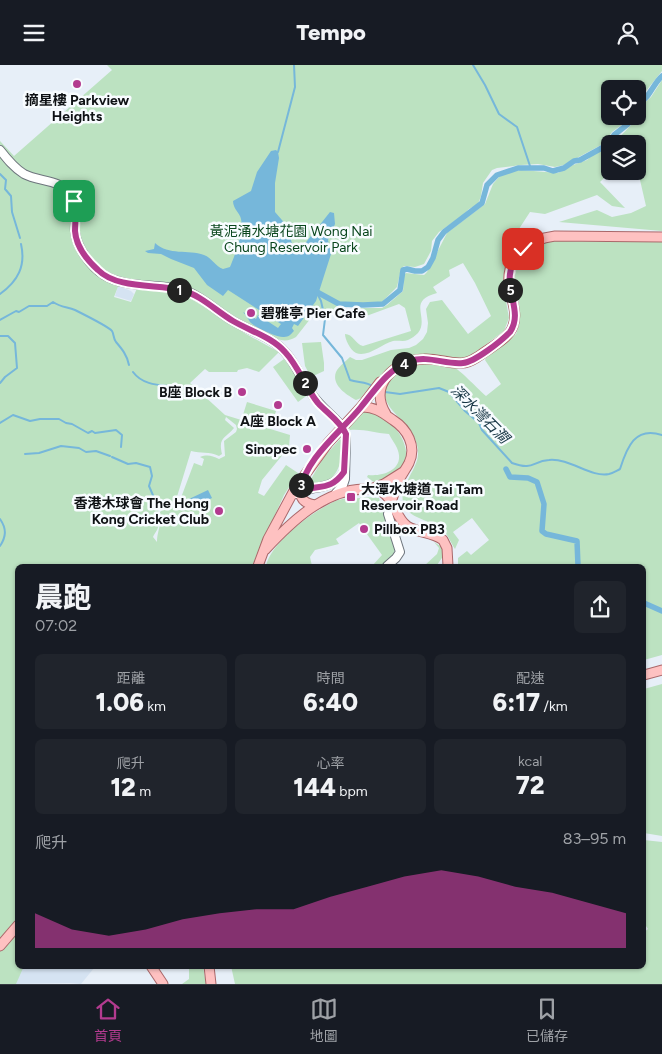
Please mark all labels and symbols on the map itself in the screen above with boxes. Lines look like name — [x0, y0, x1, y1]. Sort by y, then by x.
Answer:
marker: 摘星樓 Parkview Heights — [71, 78, 83, 90]
place label: 摘星樓 Parkview Heights — [25, 92, 130, 125]
pin — [53, 180, 95, 222]
park label: 黃泥涌水塘花園 Wong Nai Chung Reservoir Park — [209, 223, 373, 256]
pin — [502, 228, 544, 270]
pin: 1 — [166, 277, 192, 303]
pin: 5 — [498, 277, 522, 303]
place label: 碧雅亭 Pier Cafe — [261, 305, 366, 322]
marker: 碧雅亭 Pier Cafe — [245, 307, 257, 319]
pin: 4 — [392, 351, 416, 377]
pin: 2 — [292, 371, 318, 395]
water label: 深水灣石澗 — [447, 381, 514, 448]
place label: B座 Block B — [159, 384, 232, 401]
marker: B座 Block B — [236, 386, 248, 398]
marker: A座 Block A — [272, 399, 284, 411]
place label: A座 Block A — [240, 413, 316, 430]
place label: Sinopec — [245, 441, 297, 458]
marker: Sinopec — [301, 443, 313, 455]
pin: 3 — [288, 473, 314, 497]
place label: 大潭水塘道 Tai Tam Reservoir Road — [361, 481, 483, 514]
marker: 大潭水塘道 Tai Tam Reservoir Road — [345, 491, 357, 503]
place label: 香港木球會 The Hong Kong Cricket Club — [73, 495, 209, 528]
marker: 香港木球會 The Hong Kong Cricket Club — [213, 505, 225, 517]
place label: Pillbox PB3 — [374, 521, 445, 538]
marker: Pillbox PB3 — [358, 523, 370, 535]

